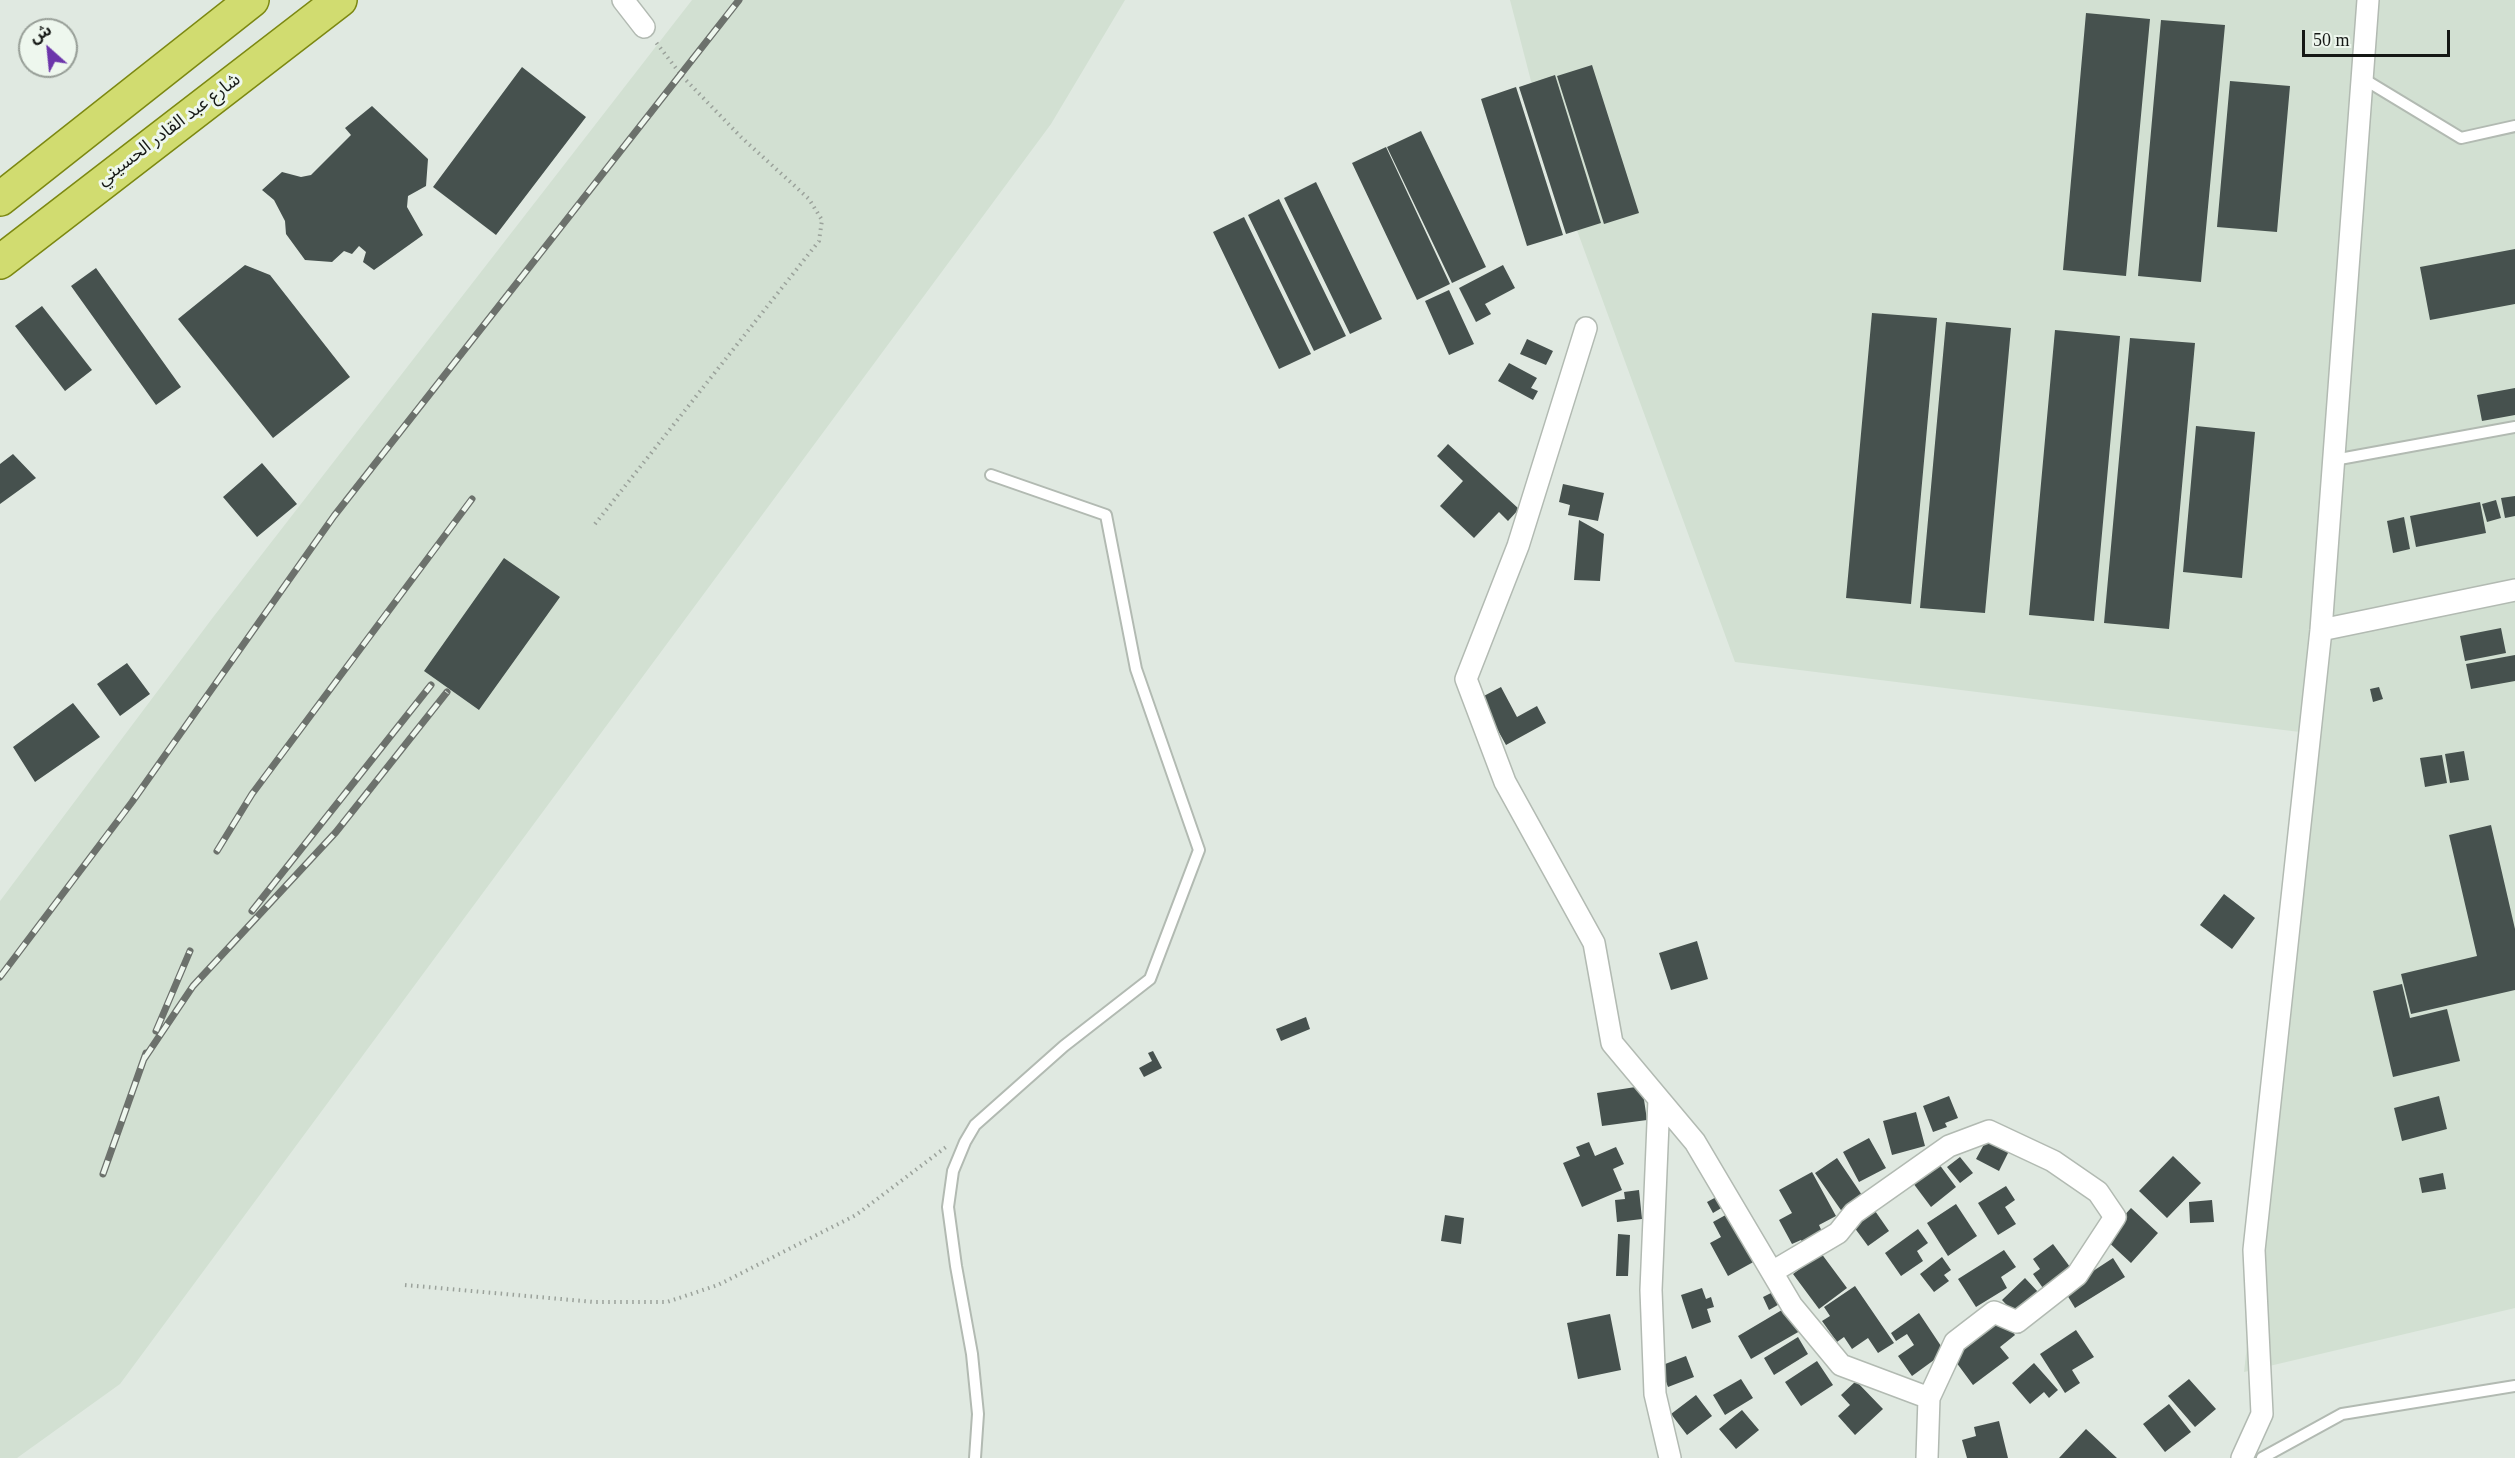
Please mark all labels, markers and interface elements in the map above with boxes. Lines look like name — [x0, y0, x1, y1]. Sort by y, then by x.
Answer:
north arrow — [18, 18, 78, 78]
scale bar — [2305, 18, 2454, 56]
text: ش — [27, 21, 54, 46]
text: 50 m — [2313, 30, 2350, 50]
street label: شارع عبد القادر الحسيني — [93, 69, 245, 191]

